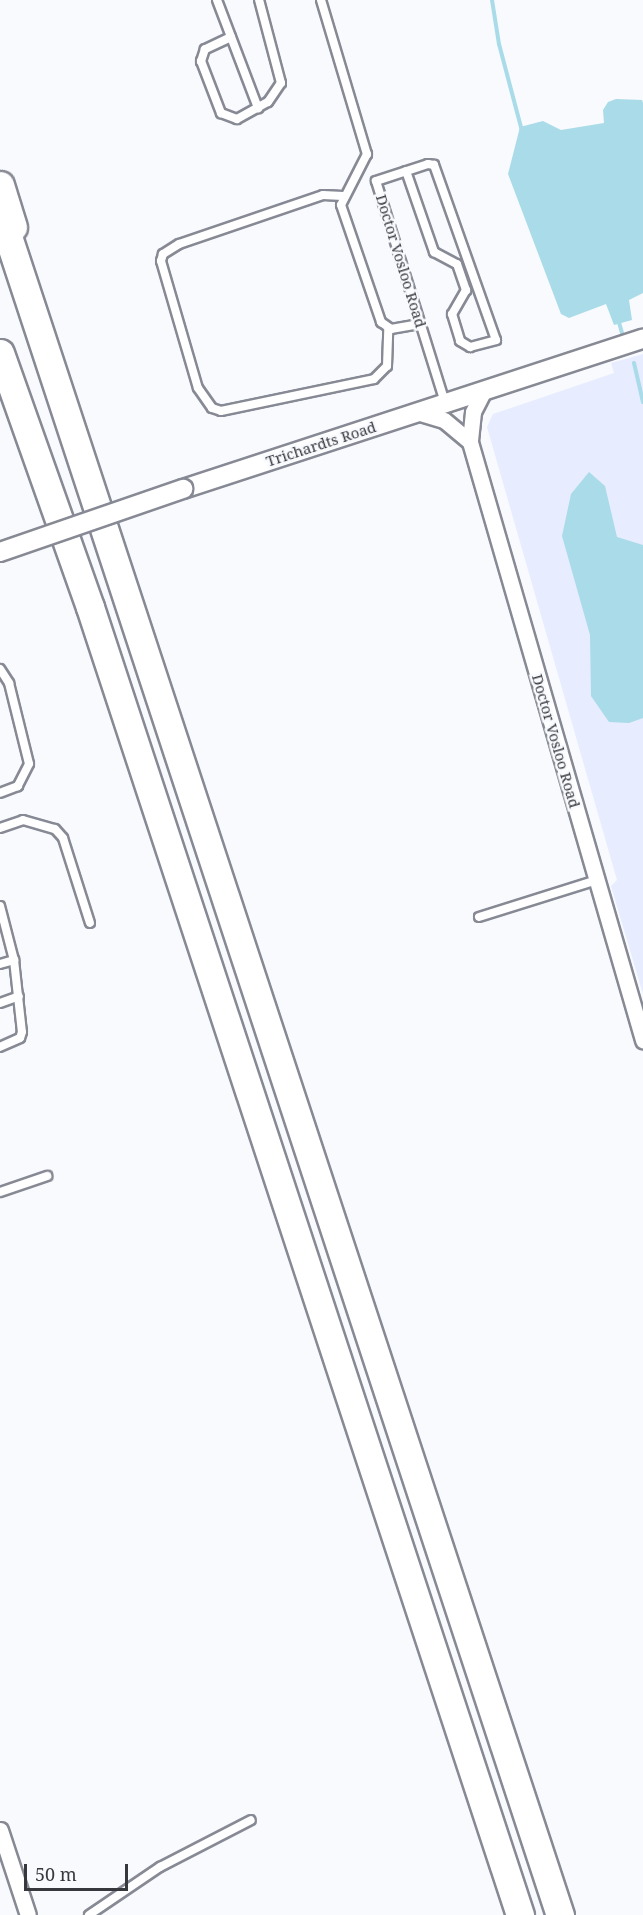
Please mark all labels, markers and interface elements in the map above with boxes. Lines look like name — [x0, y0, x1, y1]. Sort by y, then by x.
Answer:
street label: Doctor Vosloo Road — [372, 192, 430, 330]
street label: Trichardts Road — [264, 418, 378, 470]
street label: Doctor Vosloo Road — [528, 672, 584, 810]
scale bar — [27, 1852, 130, 1890]
text: 50 m — [35, 1862, 77, 1886]

